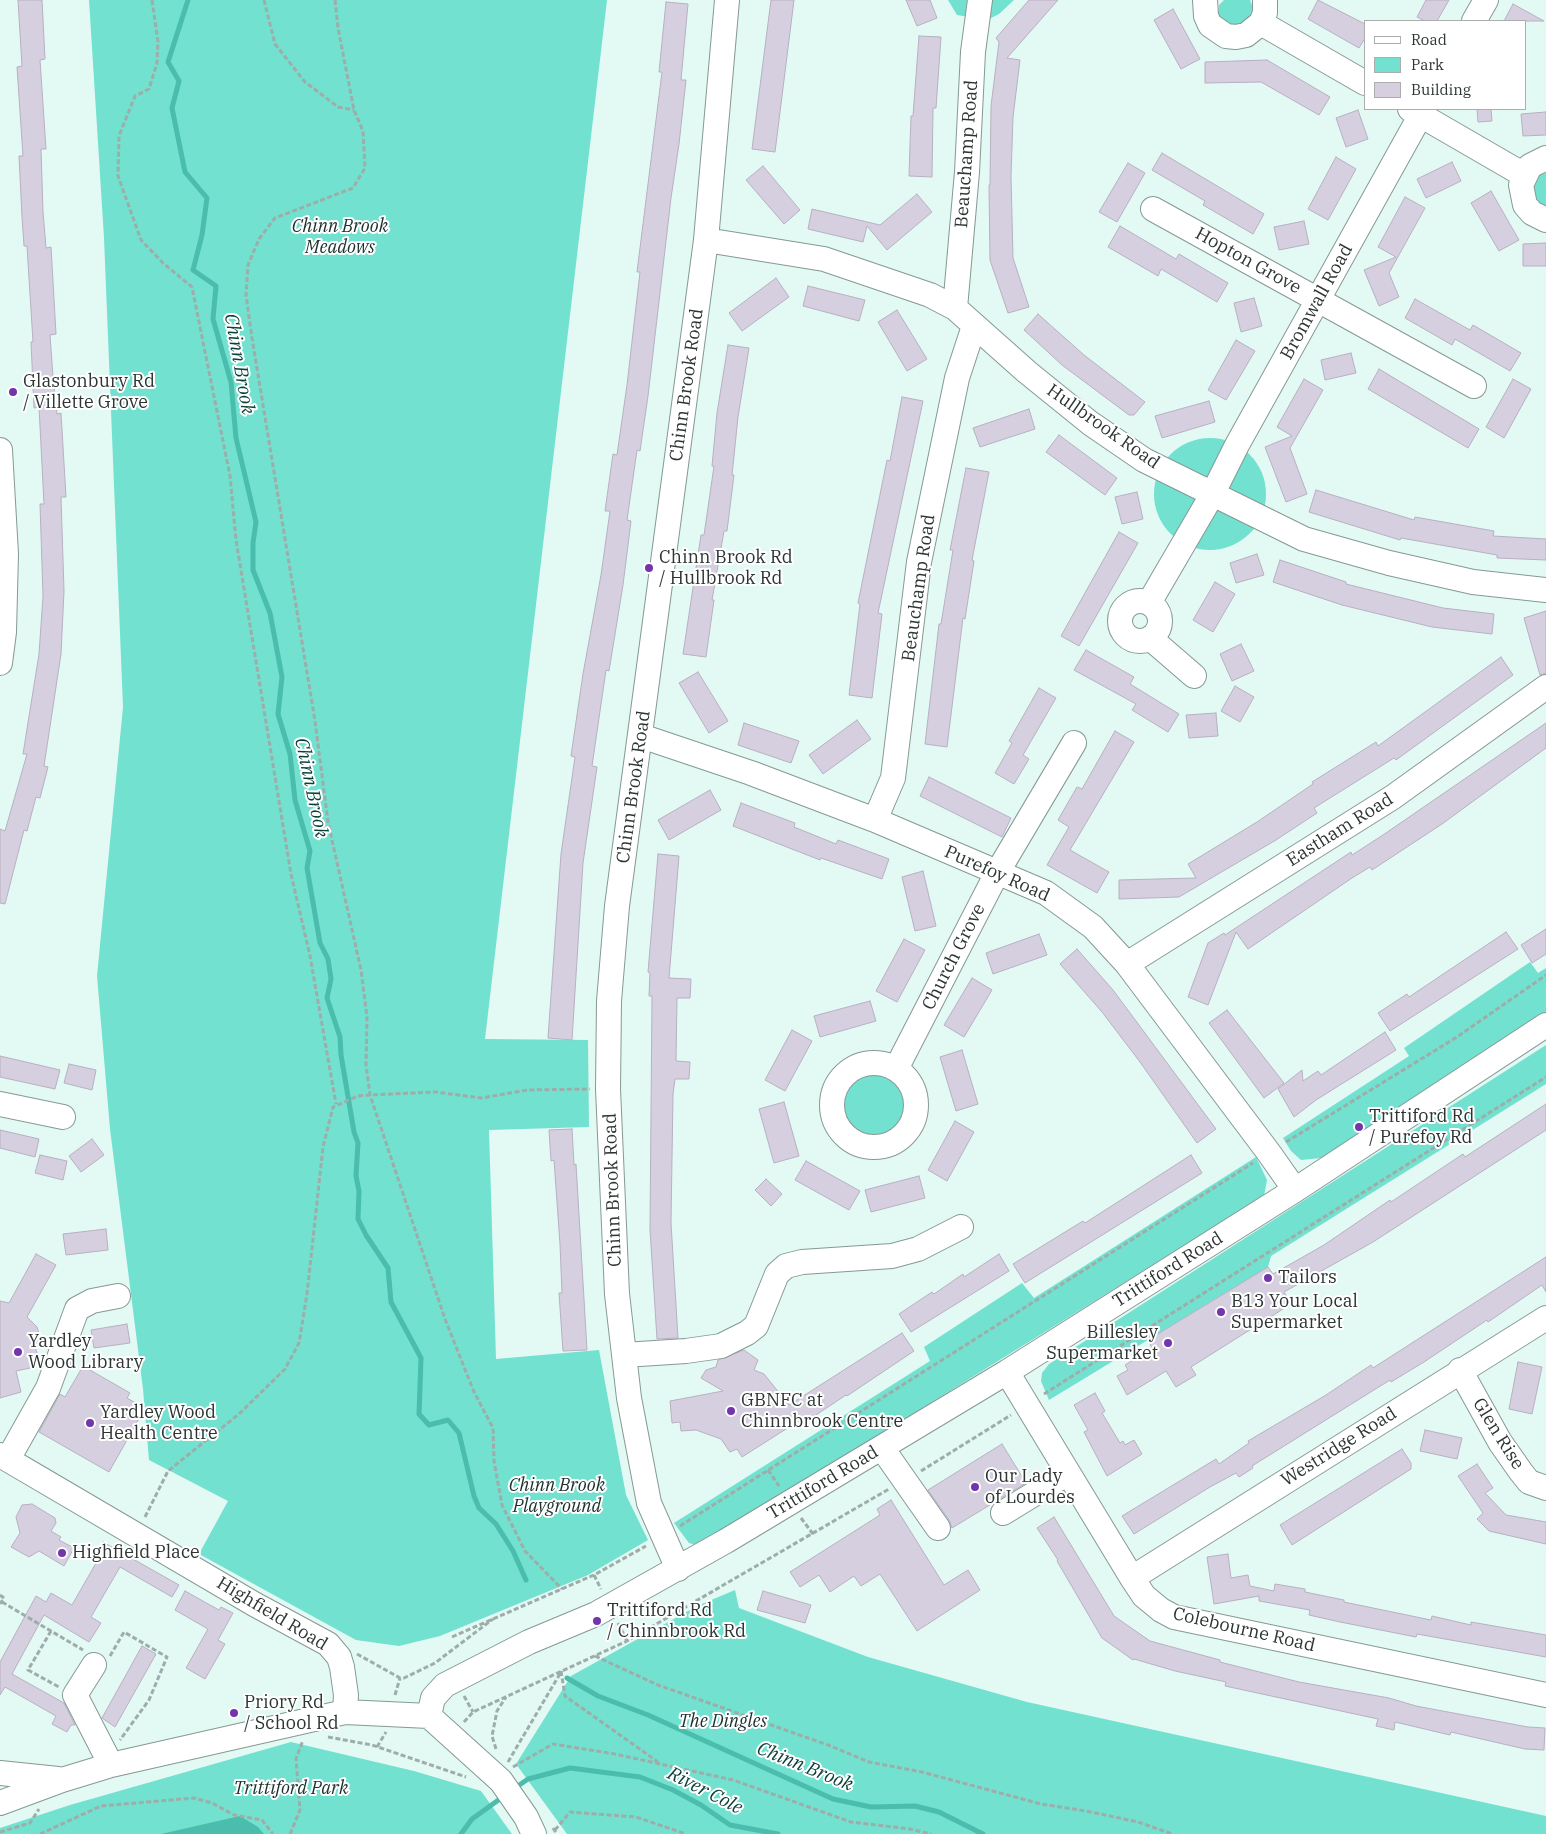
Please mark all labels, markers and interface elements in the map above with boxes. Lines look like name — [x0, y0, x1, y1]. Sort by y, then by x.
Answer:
legend — [1364, 20, 1526, 110]
text: Road — [1411, 30, 1447, 49]
text: Park — [1411, 55, 1444, 74]
street label: Beauchamp Road — [951, 79, 983, 229]
text: Building — [1411, 80, 1471, 99]
park label: Chinn Brook Meadows — [292, 216, 388, 258]
street label: Hopton Grove — [1191, 223, 1305, 299]
street label: Bromwall Road — [1276, 240, 1358, 364]
street label: Chinn Brook Road — [666, 307, 708, 463]
water label: Chinn Brook — [219, 312, 259, 416]
place label: Glastonbury Rd / Villette Grove — [23, 371, 155, 414]
street label: Hullbrook Road — [1042, 380, 1164, 474]
marker: Glastonbury Rd / Villette Grove — [7, 386, 19, 398]
street label: Beauchamp Road — [898, 513, 940, 663]
place label: Chinn Brook Rd / Hullbrook Rd — [659, 547, 793, 590]
marker: Chinn Brook Rd / Hullbrook Rd — [643, 562, 655, 574]
street label: Chinn Brook Road — [613, 709, 655, 865]
water label: Chinn Brook — [289, 736, 333, 840]
street label: Eastham Road — [1283, 789, 1397, 871]
street label: Purefoy Road — [941, 841, 1053, 907]
street label: Church Grove — [918, 900, 990, 1014]
place label: Trittiford Rd / Purefoy Rd — [1369, 1106, 1474, 1148]
street label: Chinn Brook Road — [600, 1113, 626, 1267]
marker: Trittiford Rd / Purefoy Rd — [1353, 1121, 1365, 1133]
street label: Trittiford Road — [1109, 1228, 1227, 1312]
place label: Tailors — [1278, 1267, 1337, 1289]
marker: Tailors — [1262, 1272, 1274, 1284]
place label: B13 Your Local Supermarket — [1231, 1291, 1358, 1334]
marker: B13 Your Local Supermarket — [1215, 1306, 1227, 1318]
place label: Billesley Supermarket — [1046, 1322, 1158, 1365]
place label: Yardley Wood Library — [28, 1331, 143, 1374]
marker: Billesley Supermarket — [1162, 1337, 1174, 1349]
marker: Yardley Wood Library — [12, 1346, 24, 1358]
place label: GBNFC at Chinnbrook Centre — [741, 1390, 903, 1432]
street label: Glen Rise — [1468, 1394, 1528, 1474]
place label: Yardley Wood Health Centre — [100, 1402, 218, 1445]
street label: Westridge Road — [1277, 1403, 1401, 1491]
marker: GBNFC at Chinnbrook Centre — [725, 1405, 737, 1417]
marker: Yardley Wood Health Centre — [84, 1417, 96, 1429]
street label: Trittiford Road — [764, 1441, 882, 1525]
place label: Our Lady of Lourdes — [985, 1466, 1075, 1508]
park label: Chinn Brook Playground — [509, 1475, 605, 1518]
marker: Our Lady of Lourdes — [969, 1481, 981, 1493]
place label: Highfield Place — [72, 1542, 200, 1564]
marker: Highfield Place — [56, 1547, 68, 1559]
street label: Highfield Road — [213, 1572, 331, 1656]
place label: Trittiford Rd / Chinnbrook Rd — [607, 1600, 746, 1642]
street label: Colebourne Road — [1171, 1603, 1317, 1657]
marker: Trittiford Rd / Chinnbrook Rd — [591, 1615, 603, 1627]
place label: Priory Rd / School Rd — [244, 1692, 339, 1735]
marker: Priory Rd / School Rd — [228, 1707, 240, 1719]
park label: The Dingles — [679, 1711, 767, 1733]
water label: Chinn Brook — [754, 1737, 856, 1797]
water label: River Cole — [664, 1762, 746, 1820]
park label: Trittiford Park — [234, 1778, 348, 1800]

